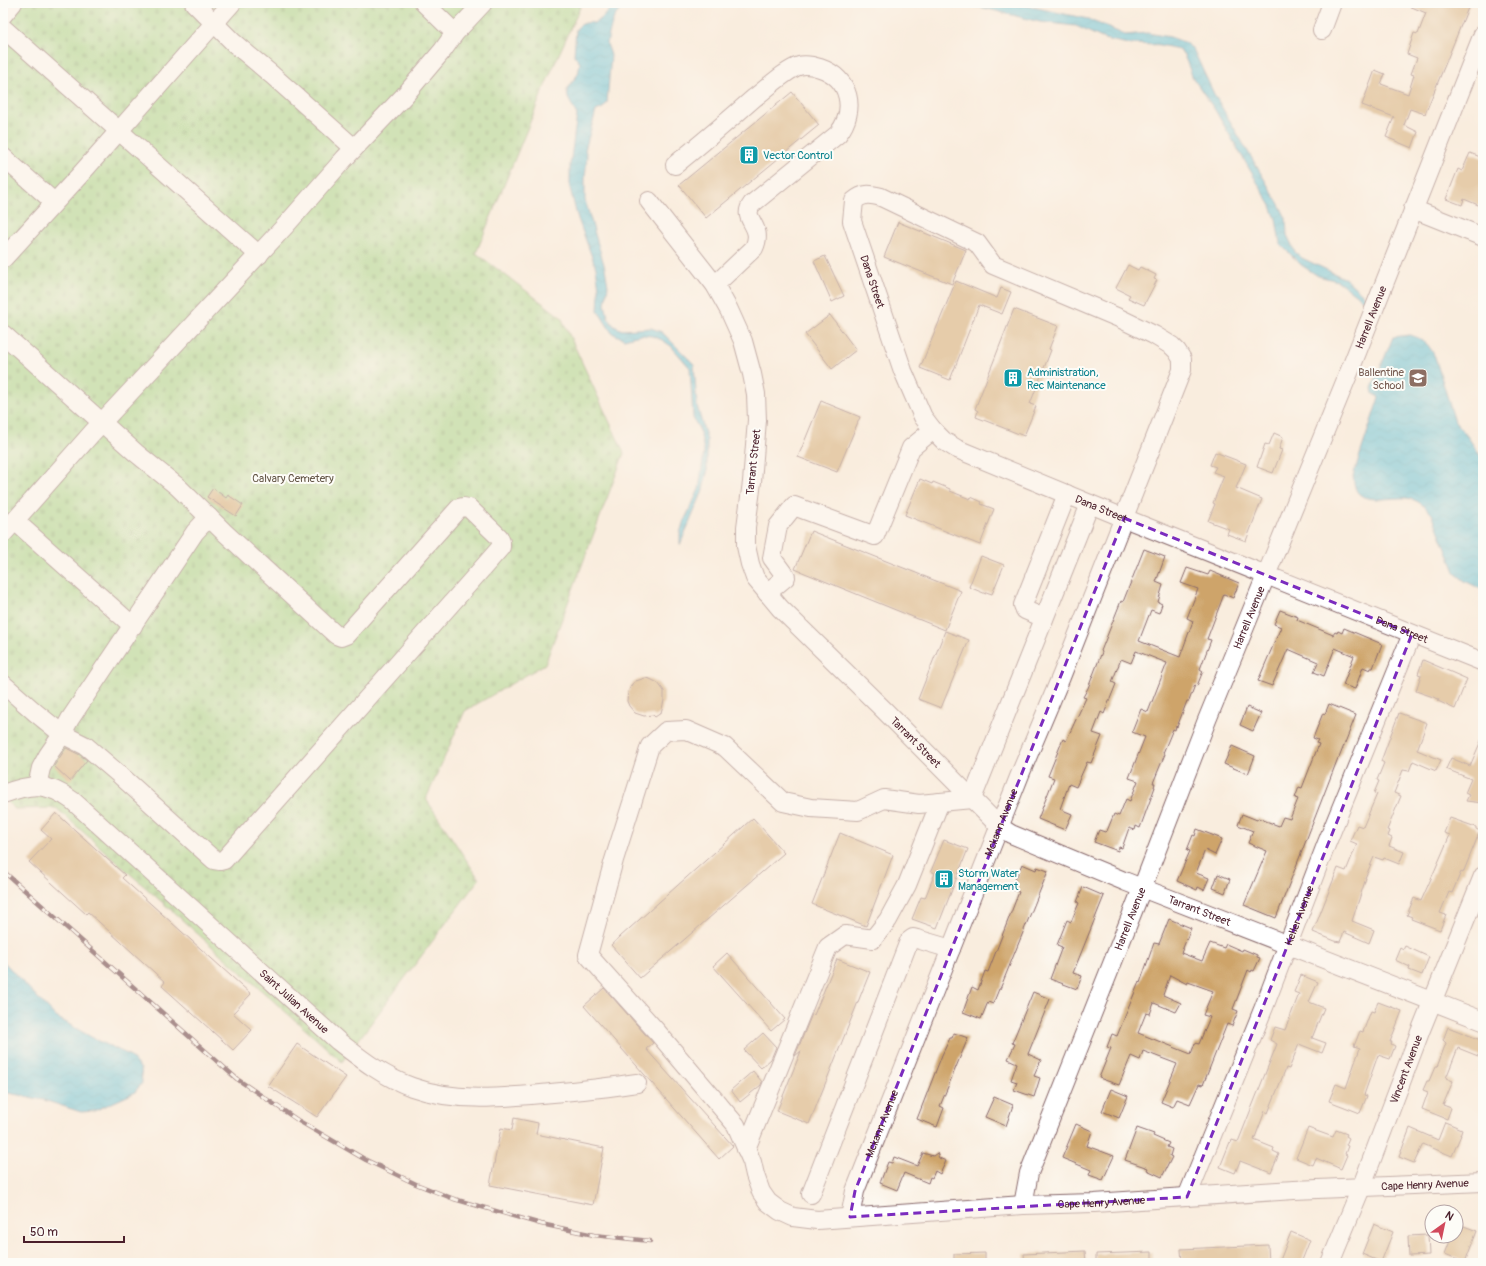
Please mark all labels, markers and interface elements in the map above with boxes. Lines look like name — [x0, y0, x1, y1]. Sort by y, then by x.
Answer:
building icon: Vector Control — [738, 144, 760, 166]
place label: Vector Control — [763, 149, 833, 162]
street label: Dana Street — [857, 253, 887, 311]
street label: Harrell Avenue — [1353, 284, 1390, 351]
place label: Administration, Rec Maintenance — [1027, 366, 1106, 392]
place label: Ballentine School — [1358, 366, 1405, 392]
building icon: Administration, Rec Maintenance — [1002, 367, 1024, 389]
school or university icon: Ballentine School — [1407, 367, 1429, 389]
street label: Tarrant Street — [744, 428, 763, 496]
park label: Calvary Cemetery — [252, 472, 334, 485]
street label: Dana Street — [1073, 493, 1130, 526]
street label: Harrell Avenue — [1231, 584, 1268, 651]
street label: Dana Street — [1374, 614, 1430, 647]
street label: Tarrant Street — [888, 714, 944, 771]
street label: Mckann Avenue — [982, 786, 1021, 858]
place label: Storm Water Management — [958, 867, 1019, 893]
building icon: Storm Water Management — [933, 868, 955, 890]
street label: Keller Avenue — [1282, 883, 1317, 947]
street label: Harrell Avenue — [1112, 885, 1149, 952]
street label: Tarrant Street — [1166, 893, 1233, 929]
street label: Saint Julian Avenue — [256, 967, 332, 1037]
street label: Vincent Avenue — [1387, 1033, 1425, 1106]
street label: Mckann Avenue — [863, 1088, 902, 1159]
street label: Cape Henry Avenue — [1381, 1177, 1470, 1193]
street label: Cape Henry Avenue — [1057, 1194, 1146, 1211]
north arrow — [1424, 1204, 1464, 1244]
text: N — [1443, 1209, 1456, 1224]
scale bar — [24, 1218, 124, 1244]
text: 50 m — [30, 1225, 58, 1240]

